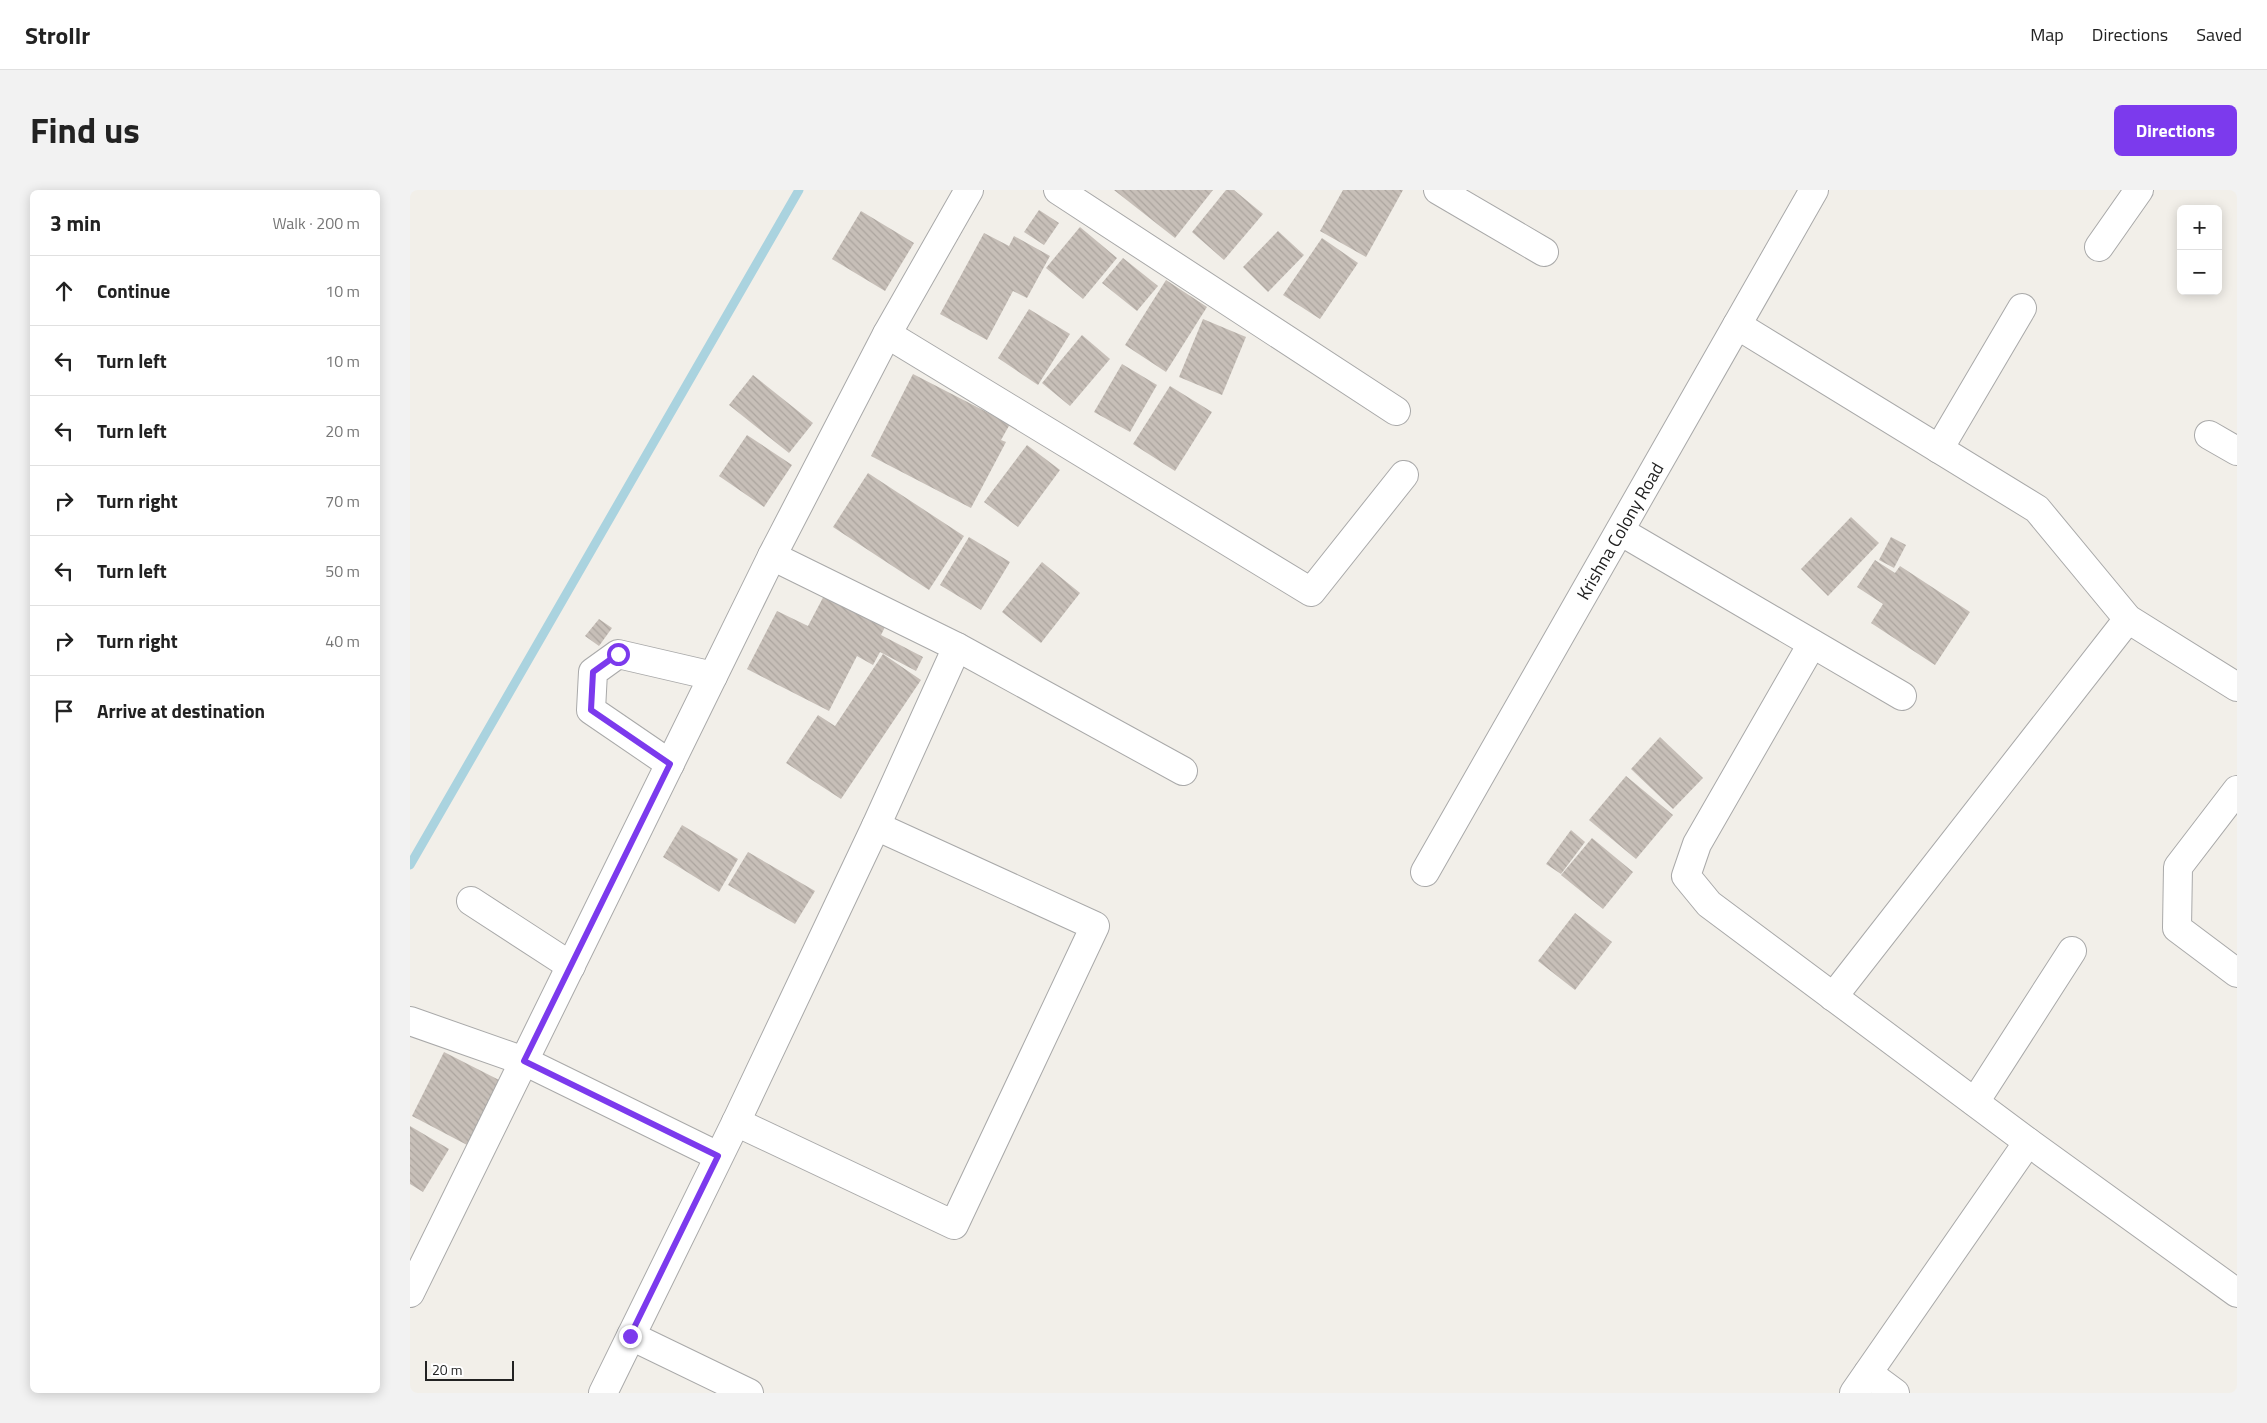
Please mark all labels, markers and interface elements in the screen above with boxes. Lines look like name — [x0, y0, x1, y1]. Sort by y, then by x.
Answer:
text: Strollr — [25, 17, 90, 53]
text: Map — [2030, 21, 2064, 48]
text: Directions — [2092, 21, 2168, 48]
text: Saved — [2196, 21, 2242, 48]
text: Find us — [30, 103, 140, 157]
button: Directions — [2114, 105, 2237, 156]
map controls — [2177, 205, 2222, 295]
button: + — [2177, 205, 2222, 250]
text: 3 min — [50, 207, 101, 239]
text: Walk · 200 m — [272, 211, 360, 235]
button: − — [2177, 250, 2222, 295]
text: Continue — [97, 276, 170, 305]
icon: ahead — [50, 277, 78, 305]
text: 10 m — [325, 279, 360, 303]
text: Turn left — [97, 346, 167, 375]
icon: left — [50, 347, 78, 375]
text: 10 m — [325, 349, 360, 373]
text: Turn left — [97, 416, 167, 445]
icon: left — [50, 417, 78, 445]
text: 20 m — [325, 419, 360, 443]
street label: Krishna Colony Road — [1570, 457, 1670, 605]
text: Turn right — [97, 486, 178, 515]
icon: right — [50, 487, 78, 515]
text: 70 m — [325, 489, 360, 513]
text: Turn left — [97, 556, 167, 585]
icon: left — [50, 557, 78, 585]
text: 50 m — [325, 559, 360, 583]
text: Turn right — [97, 626, 178, 655]
icon: right — [50, 627, 78, 655]
text: 40 m — [325, 629, 360, 653]
route start — [607, 643, 630, 666]
text: Arrive at destination — [97, 696, 265, 725]
icon: arrive — [50, 697, 78, 725]
route end — [619, 1325, 642, 1348]
scale bar — [425, 1358, 514, 1381]
text: 20 m — [432, 1359, 462, 1380]

